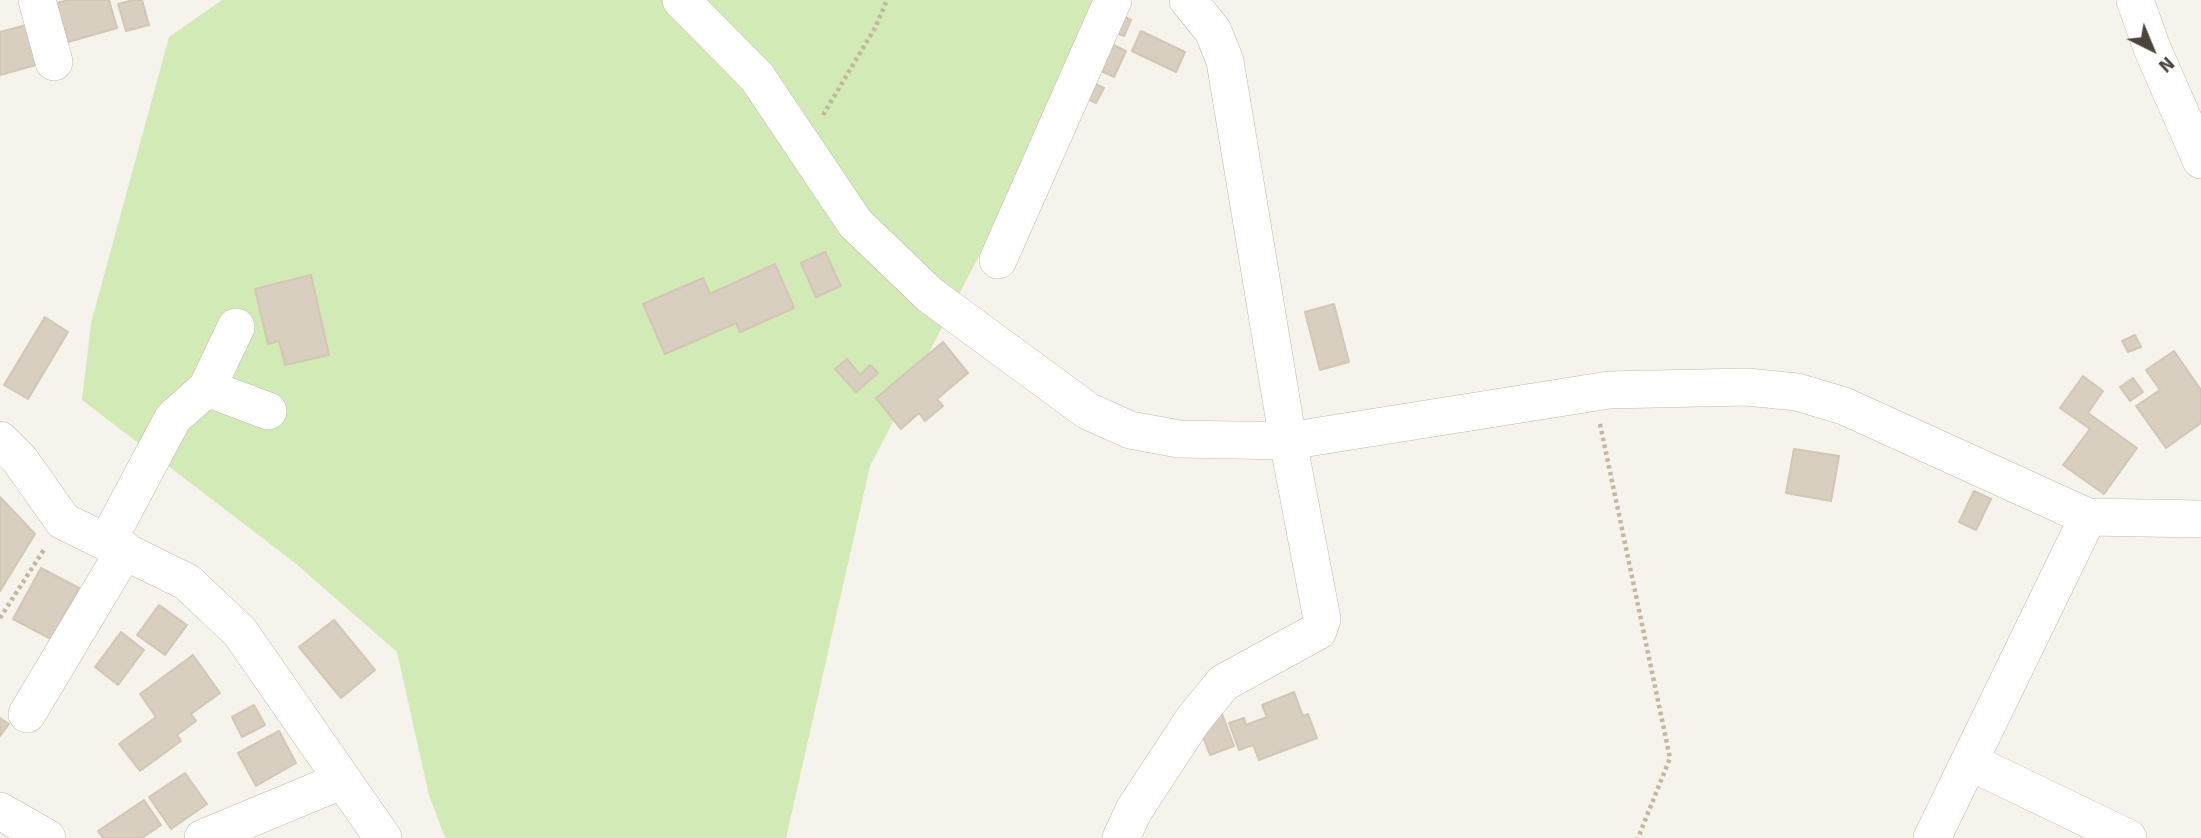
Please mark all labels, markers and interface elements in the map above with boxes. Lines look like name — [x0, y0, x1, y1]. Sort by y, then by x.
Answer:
north arrow — [2117, 14, 2187, 84]
text: N — [2153, 51, 2179, 78]

